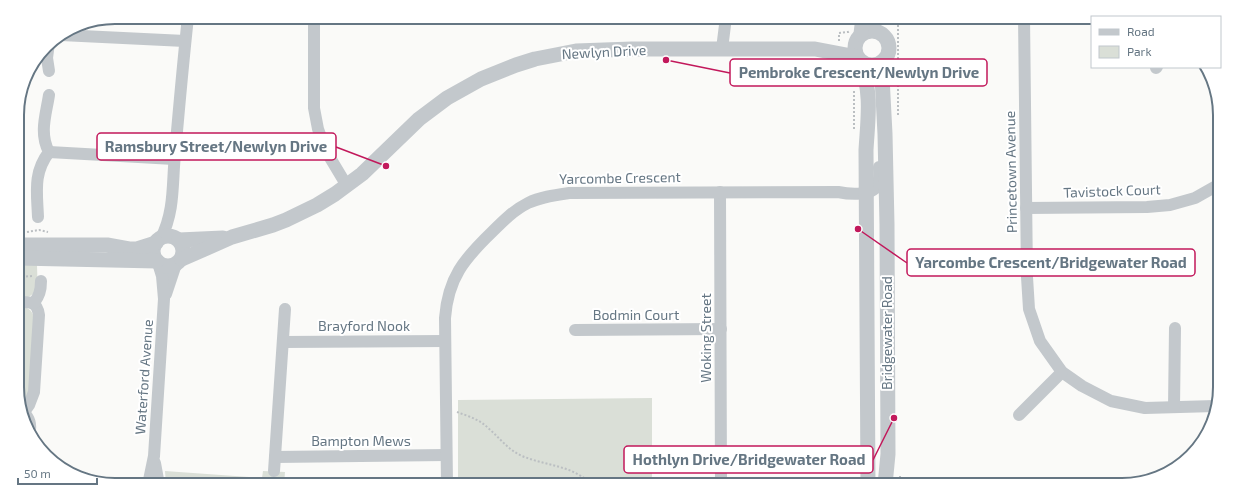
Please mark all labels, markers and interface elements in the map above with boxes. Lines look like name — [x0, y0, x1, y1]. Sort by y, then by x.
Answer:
legend — [1091, 16, 1221, 68]
text: Road — [1127, 24, 1155, 38]
street label: Newlyn Drive — [561, 41, 647, 62]
text: Park — [1127, 44, 1152, 58]
callout: Pembroke Crescent/Newlyn Drive — [730, 59, 987, 86]
text: Pembroke Crescent/Newlyn Drive — [739, 63, 979, 82]
street label: Princetown Avenue — [1001, 111, 1020, 233]
callout: Ramsbury Street/Newlyn Drive — [97, 133, 336, 160]
text: Ramsbury Street/Newlyn Drive — [105, 137, 327, 156]
street label: Yarcombe Crescent — [559, 168, 681, 187]
street label: Tavistock Court — [1063, 180, 1161, 201]
callout: Yarcombe Crescent/Bridgewater Road — [907, 249, 1195, 276]
text: Yarcombe Crescent/Bridgewater Road — [915, 253, 1187, 271]
street label: Bridgewater Road — [878, 276, 895, 390]
street label: Woking Street — [697, 293, 714, 383]
street label: Bodmin Court — [593, 306, 679, 323]
street label: Brayford Nook — [318, 317, 410, 334]
street label: Waterford Avenue — [131, 319, 156, 435]
street label: Bampton Mews — [311, 432, 411, 449]
callout: Hothlyn Drive/Bridgewater Road — [624, 446, 873, 473]
text: Hothlyn Drive/Bridgewater Road — [633, 450, 865, 469]
scale bar — [18, 460, 97, 486]
text: 50 m — [24, 466, 51, 480]

